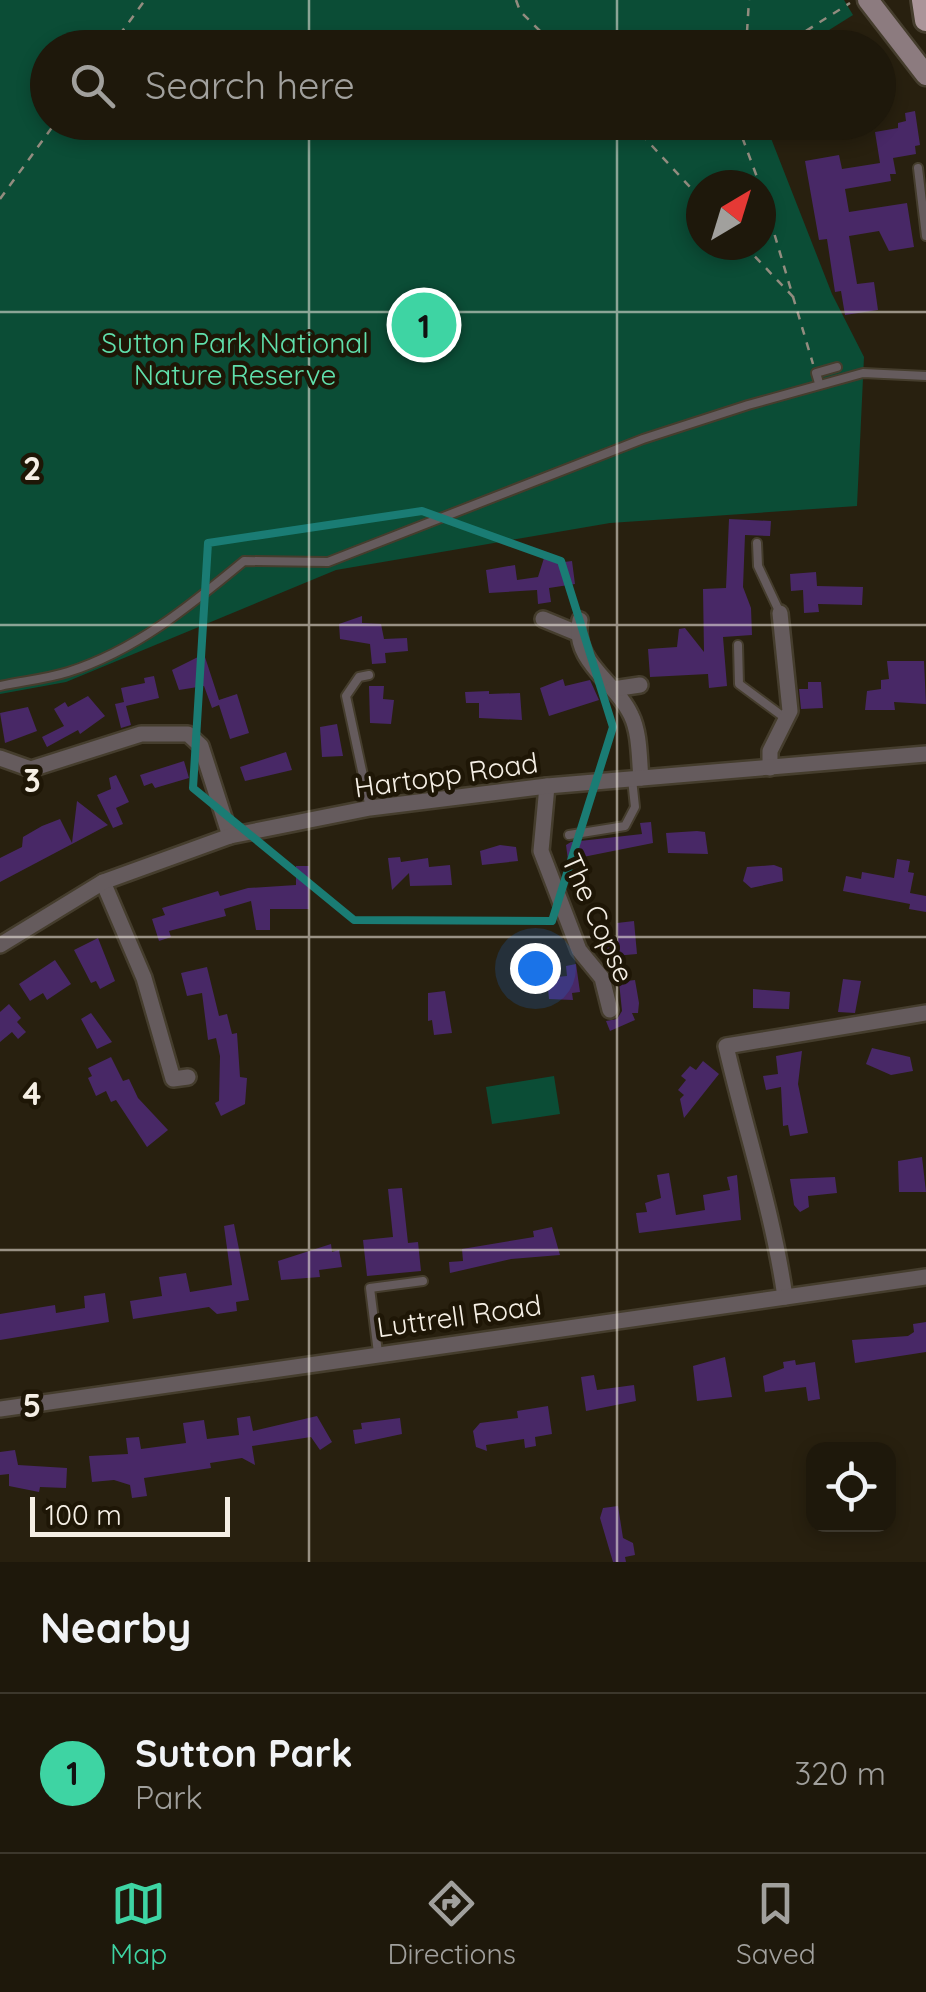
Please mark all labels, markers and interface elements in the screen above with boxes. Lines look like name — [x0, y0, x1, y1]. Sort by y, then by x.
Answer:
search box — [30, 30, 896, 140]
icon: search — [65, 58, 120, 113]
text: Search here — [145, 61, 355, 109]
north arrow — [686, 170, 776, 260]
pin: 1 — [392, 288, 456, 362]
park label: Sutton Park National Nature Reserve — [101, 325, 369, 392]
text: 2 — [23, 448, 41, 488]
street label: Hartopp Road — [352, 744, 540, 805]
text: 3 — [23, 760, 41, 800]
street label: The Copse — [555, 848, 642, 988]
your location — [510, 943, 561, 994]
text: 4 — [23, 1073, 42, 1113]
street label: Luttrell Road — [374, 1287, 543, 1344]
text: 5 — [23, 1385, 41, 1425]
map controls — [806, 1442, 896, 1532]
button: locate — [806, 1442, 896, 1532]
scale bar — [30, 1492, 230, 1536]
text: 100 m — [45, 1497, 122, 1532]
text: Nearby — [40, 1601, 191, 1654]
text: Sutton Park — [135, 1729, 353, 1777]
text: 1 — [66, 1753, 79, 1793]
text: 320 m — [795, 1753, 886, 1793]
text: Park — [135, 1777, 203, 1817]
tab: Map — [110, 1876, 167, 1971]
tab: Directions — [387, 1876, 516, 1971]
tab: Saved — [736, 1876, 816, 1971]

